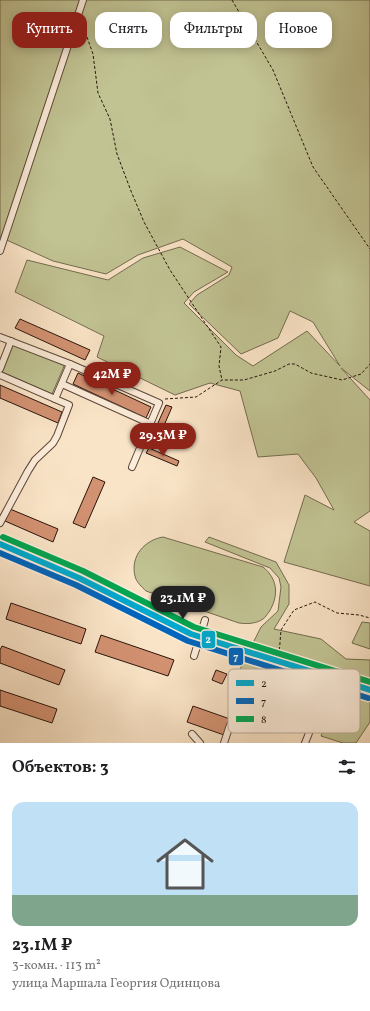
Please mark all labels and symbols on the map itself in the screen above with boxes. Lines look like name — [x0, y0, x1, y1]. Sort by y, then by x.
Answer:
pin: 42M ₽ — [84, 362, 140, 396]
pin: 29.3M ₽ — [126, 423, 200, 457]
pin: 23.1M ₽ — [146, 586, 220, 620]
line badge: 2 — [201, 630, 216, 649]
text: 2 — [205, 633, 211, 648]
line badge: 7 — [228, 647, 244, 666]
text: 7 — [233, 650, 239, 665]
legend — [228, 669, 360, 733]
text: 2 — [261, 677, 267, 692]
text: 7 — [261, 695, 266, 710]
text: 8 — [261, 713, 267, 728]

